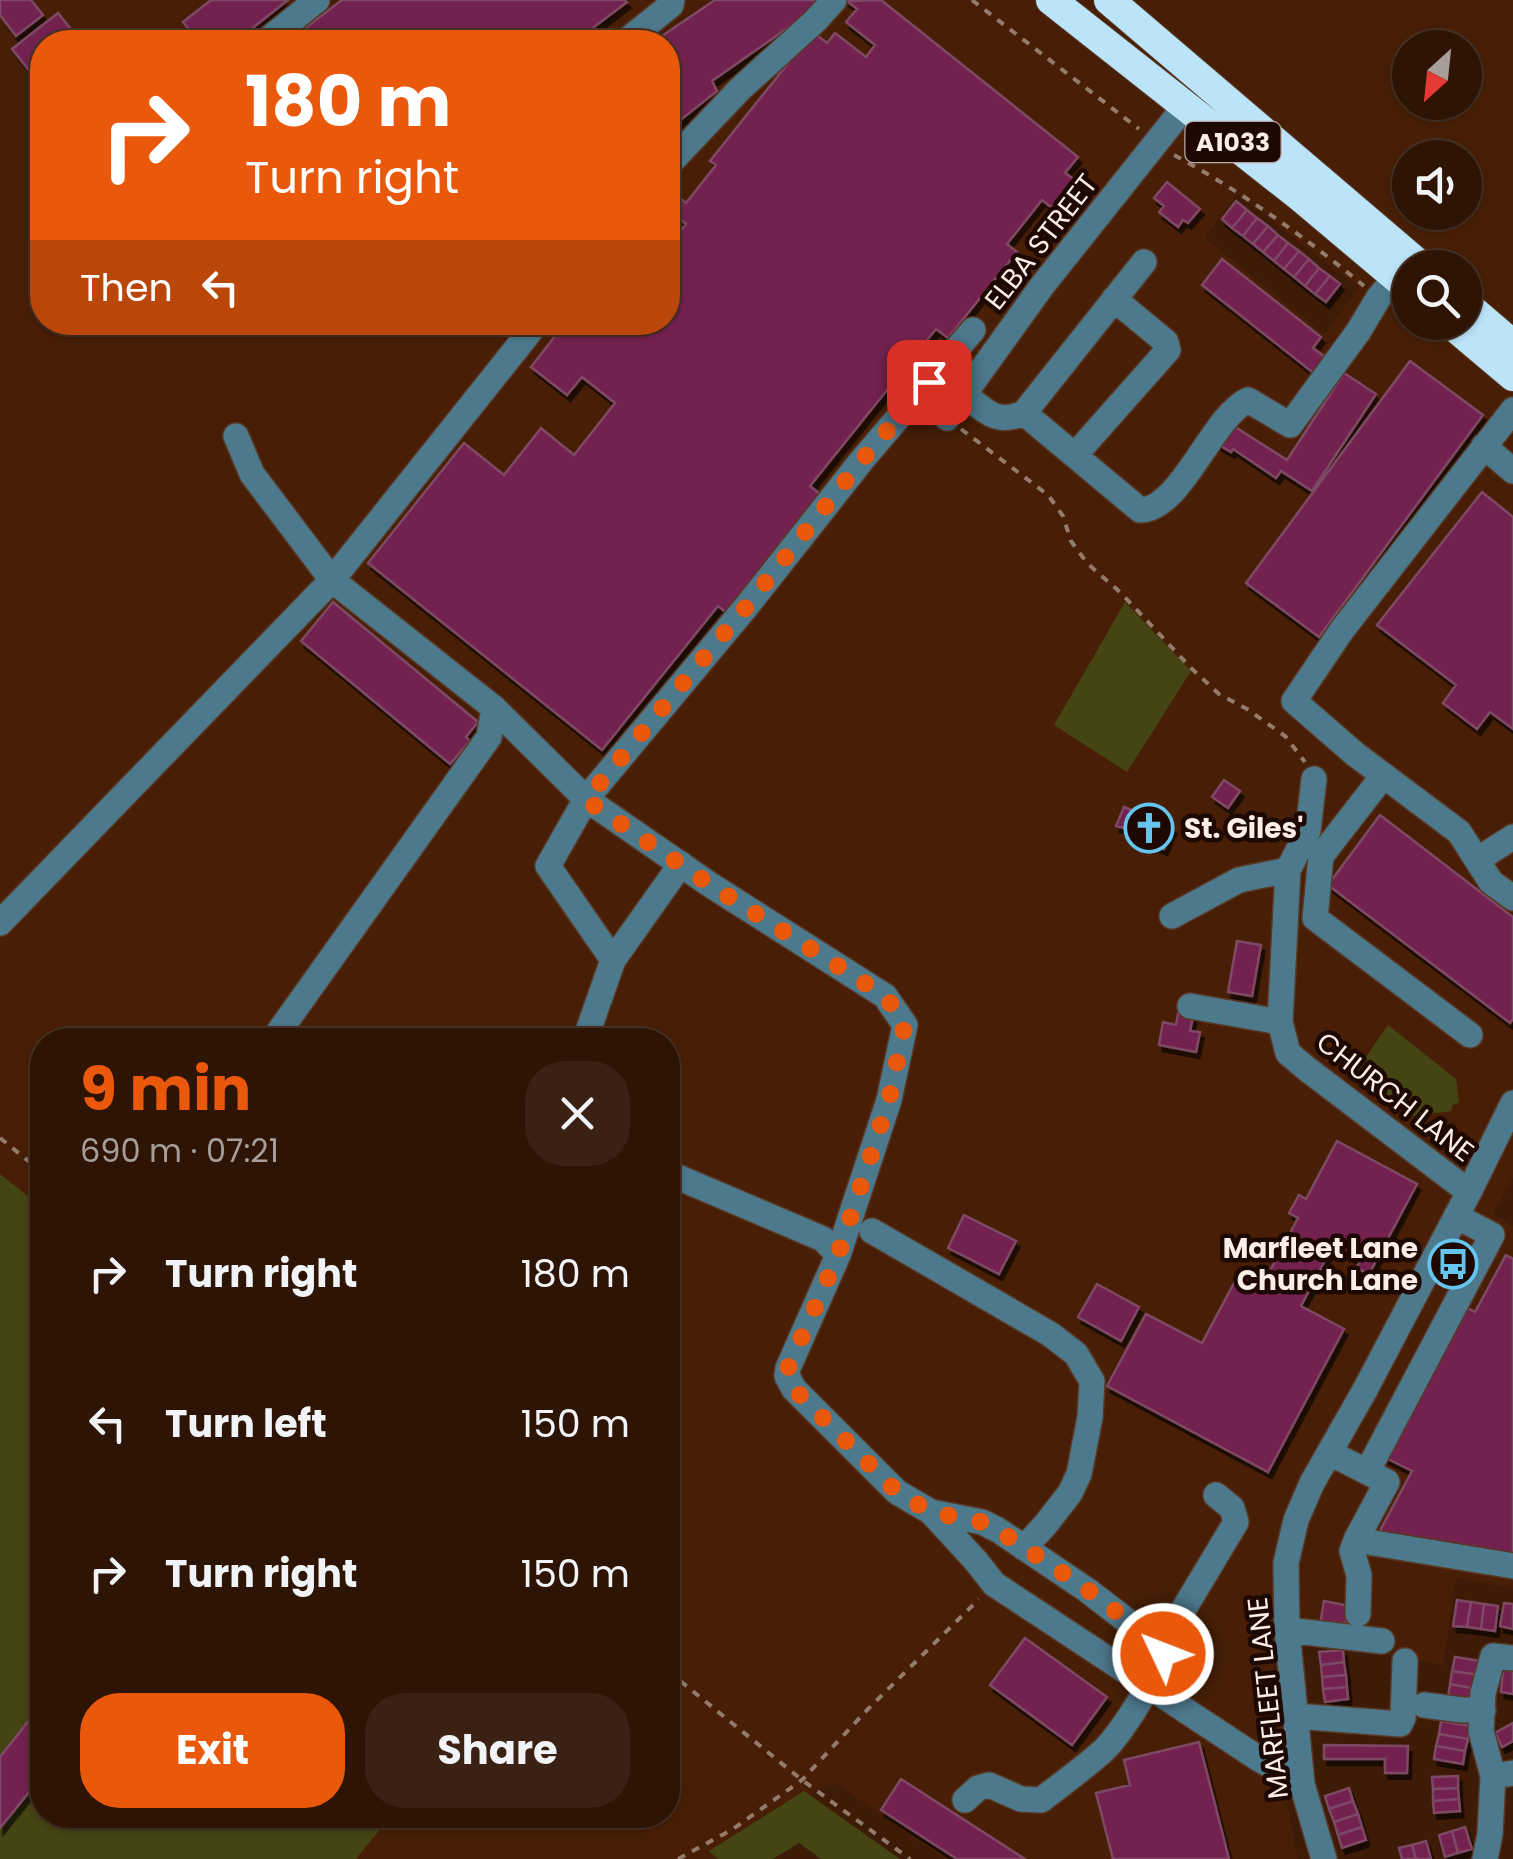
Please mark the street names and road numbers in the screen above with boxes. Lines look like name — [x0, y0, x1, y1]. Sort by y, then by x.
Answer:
road number: A1033 — [1186, 122, 1280, 162]
street label: ELBA STREET — [976, 166, 1106, 318]
street label: CHURCH LANE — [1308, 1023, 1482, 1171]
street label: MARFLEET LANE — [1238, 1595, 1298, 1801]

